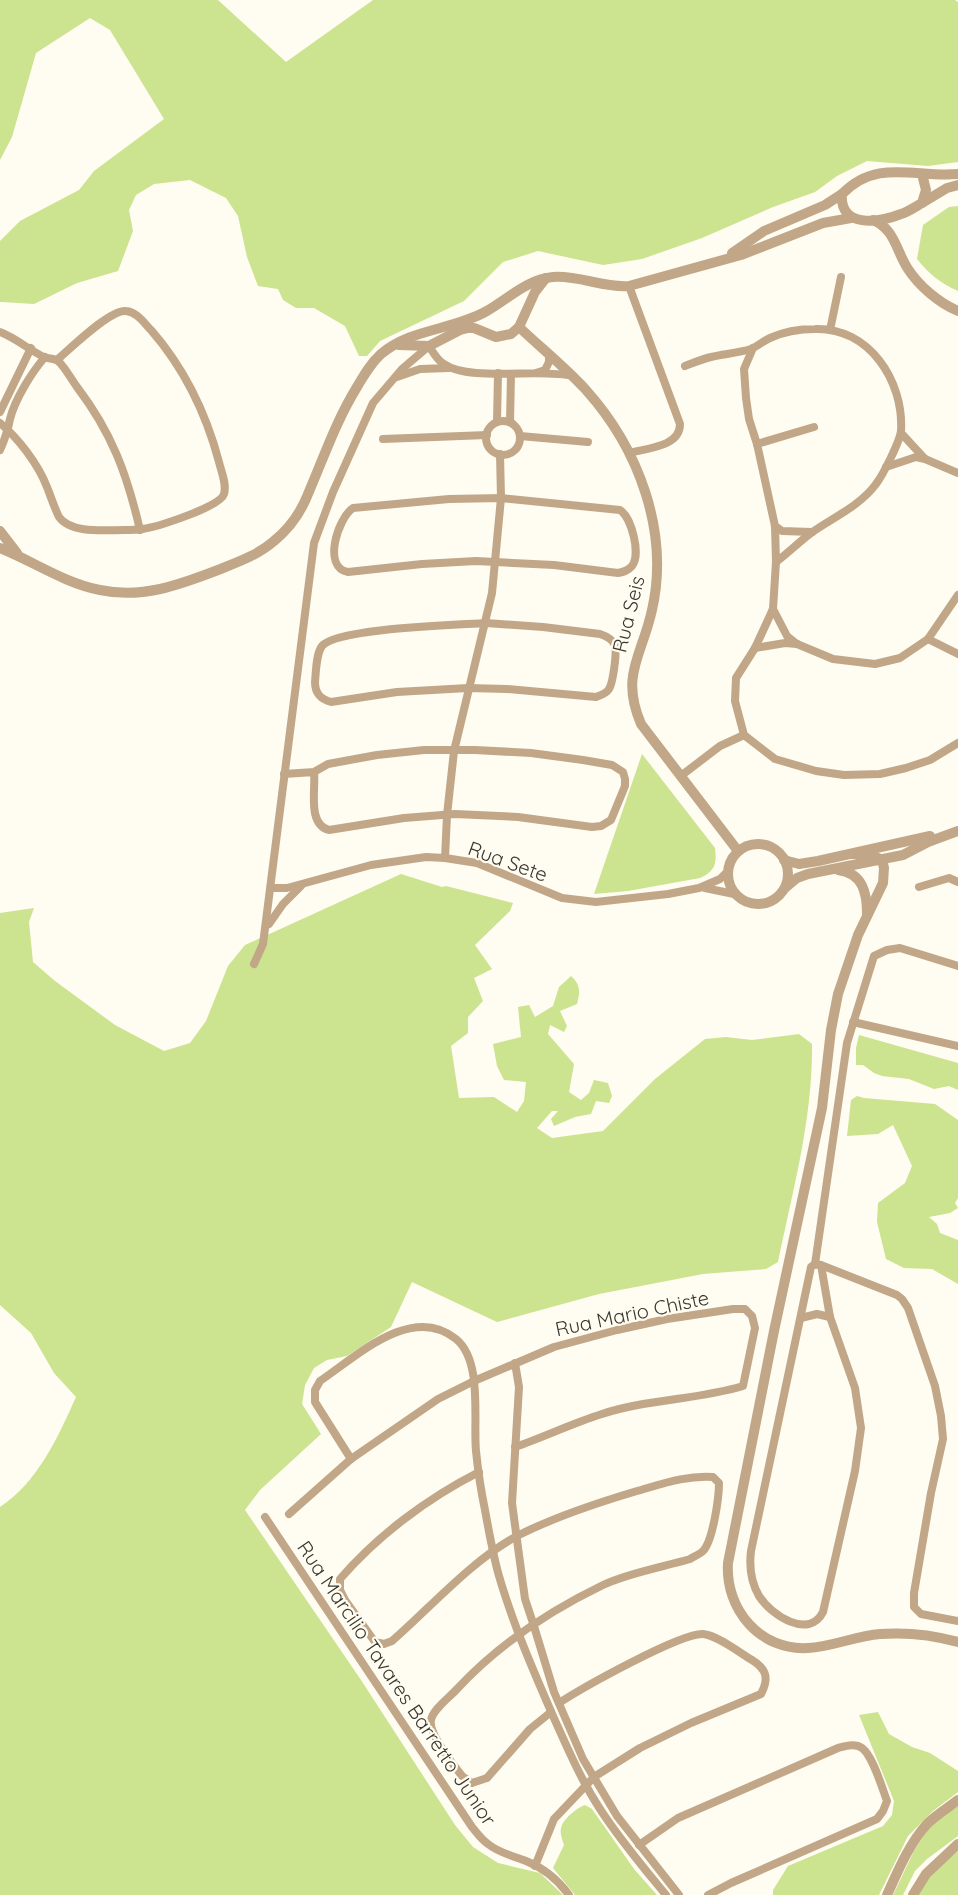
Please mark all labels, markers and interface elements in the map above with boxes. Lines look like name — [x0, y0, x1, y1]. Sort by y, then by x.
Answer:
street label: Rua Seis — [606, 573, 650, 655]
street label: Rua Sete — [465, 835, 551, 887]
street label: Rua Mario Chiste — [553, 1285, 711, 1341]
street label: Rua Marcilio Tavares Barretto Junior — [292, 1536, 502, 1830]

